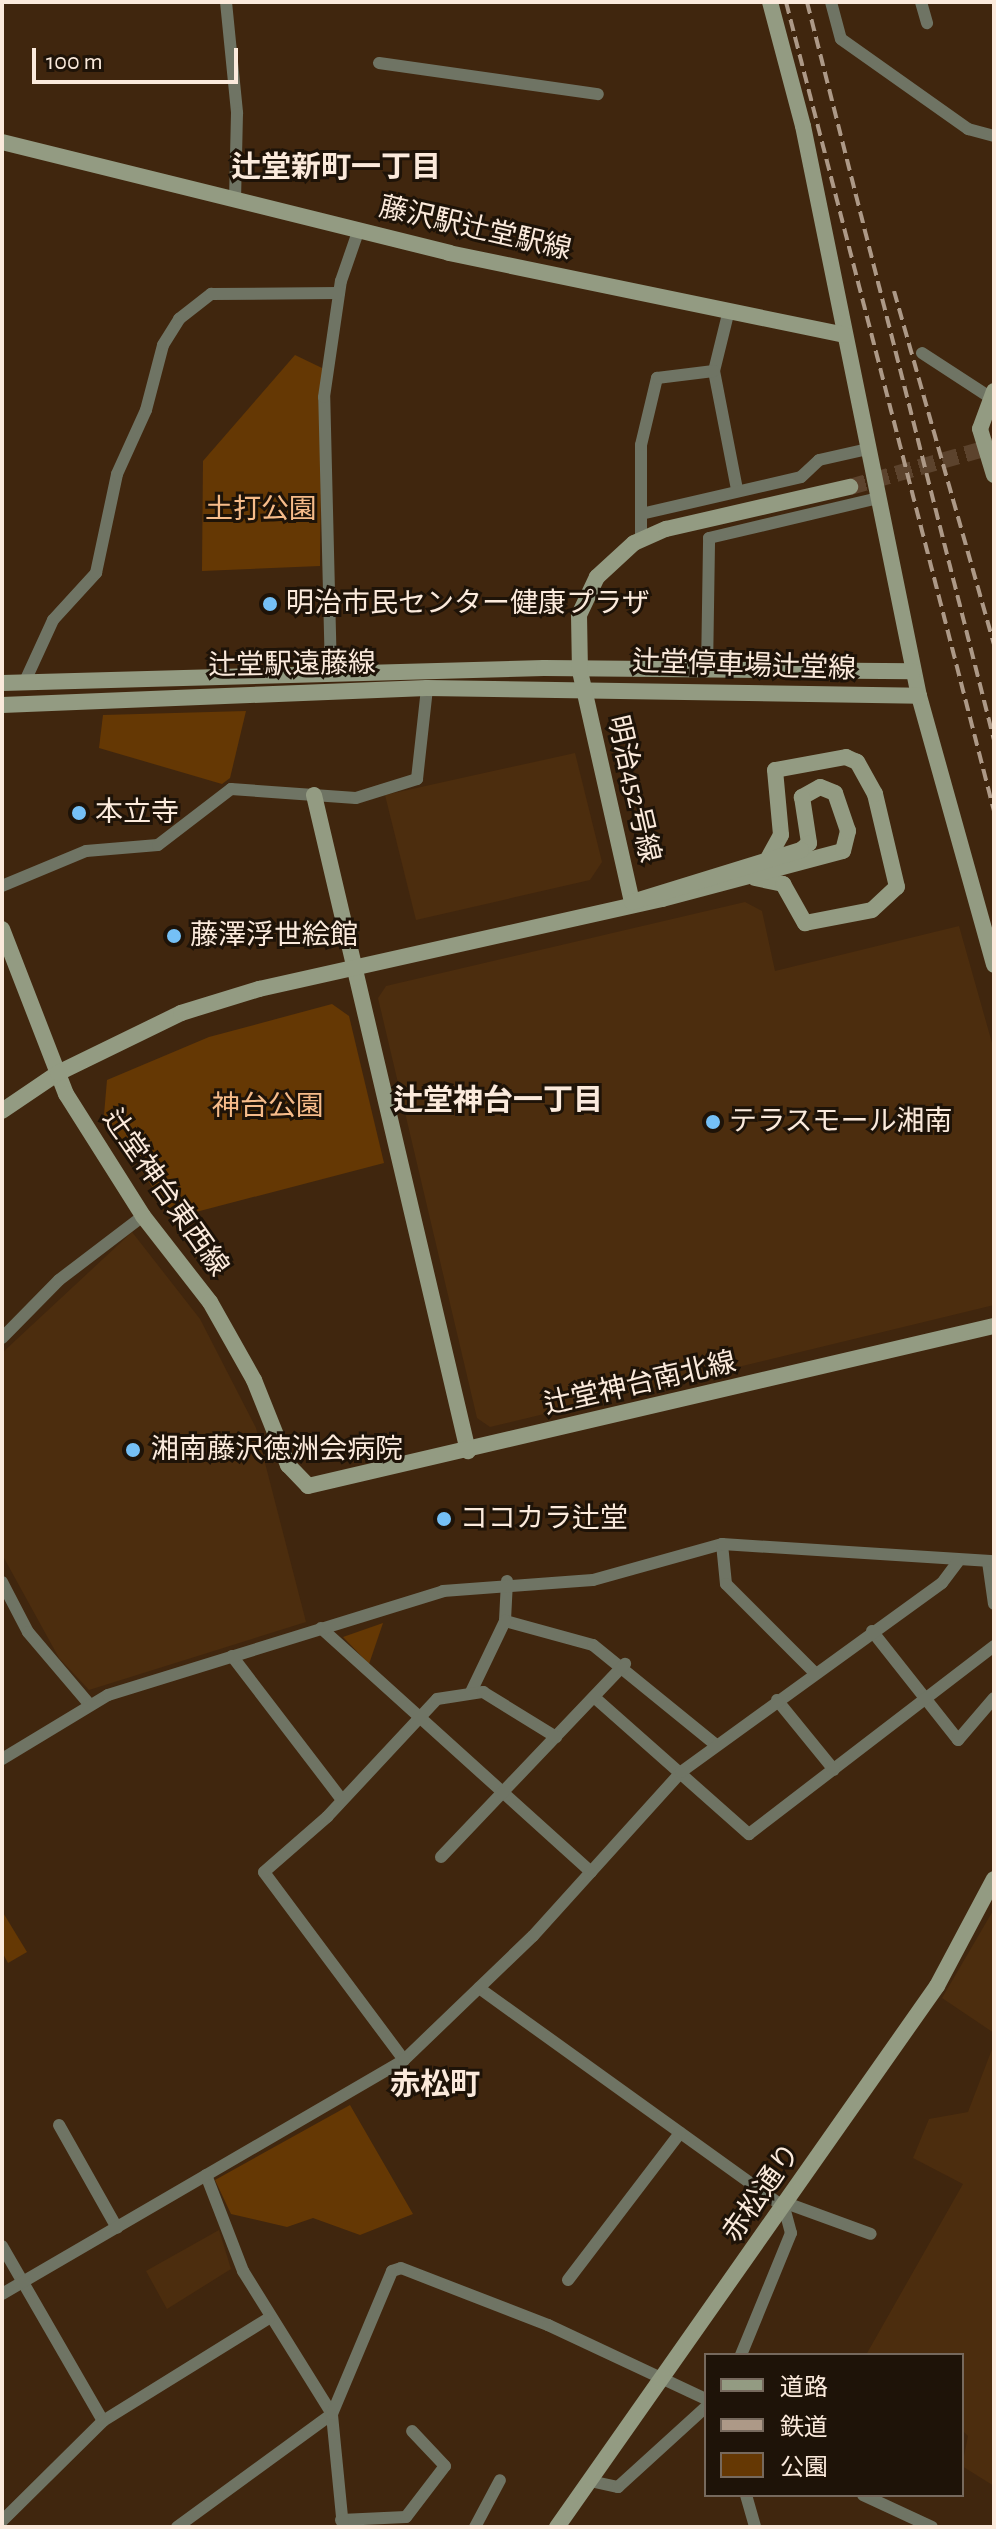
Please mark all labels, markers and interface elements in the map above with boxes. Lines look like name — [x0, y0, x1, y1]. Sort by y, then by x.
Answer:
scale bar — [36, 32, 242, 82]
text: 100 m — [46, 50, 103, 74]
district label: 辻堂新町一丁目 — [231, 150, 441, 186]
street label: 藤沢駅辻堂駅線 — [376, 191, 574, 267]
park label: 土打公園 — [205, 493, 317, 527]
place label: 明治市民センター健康プラザ — [286, 587, 650, 621]
marker: 明治市民センター健康プラザ — [261, 595, 279, 613]
street label: 辻堂停車場辻堂線 — [631, 645, 857, 687]
street label: 辻堂駅遠藤線 — [208, 647, 376, 683]
street label: 明治452号線 — [600, 712, 666, 866]
place label: 本立寺 — [95, 796, 179, 830]
marker: 本立寺 — [70, 804, 88, 822]
place label: 藤澤浮世絵館 — [190, 919, 358, 953]
marker: 藤澤浮世絵館 — [165, 927, 183, 945]
district label: 辻堂神台一丁目 — [393, 1083, 603, 1119]
park label: 神台公園 — [212, 1090, 324, 1124]
street label: 辻堂神台東西線 — [95, 1103, 235, 1283]
place label: テラスモール湘南 — [729, 1105, 953, 1139]
marker: テラスモール湘南 — [704, 1113, 722, 1131]
street label: 辻堂神台南北線 — [541, 1346, 739, 1422]
place label: 湘南藤沢徳洲会病院 — [151, 1433, 403, 1467]
marker: 湘南藤沢徳洲会病院 — [122, 1439, 144, 1461]
place label: ココカラ辻堂 — [460, 1502, 628, 1536]
marker: ココカラ辻堂 — [435, 1510, 453, 1528]
district label: 赤松町 — [390, 2067, 480, 2103]
street label: 赤松通り — [716, 2137, 808, 2249]
legend — [704, 2353, 964, 2497]
text: 道路 — [780, 2376, 828, 2400]
text: 鉄道 — [780, 2416, 828, 2440]
text: 公園 — [780, 2456, 828, 2480]

